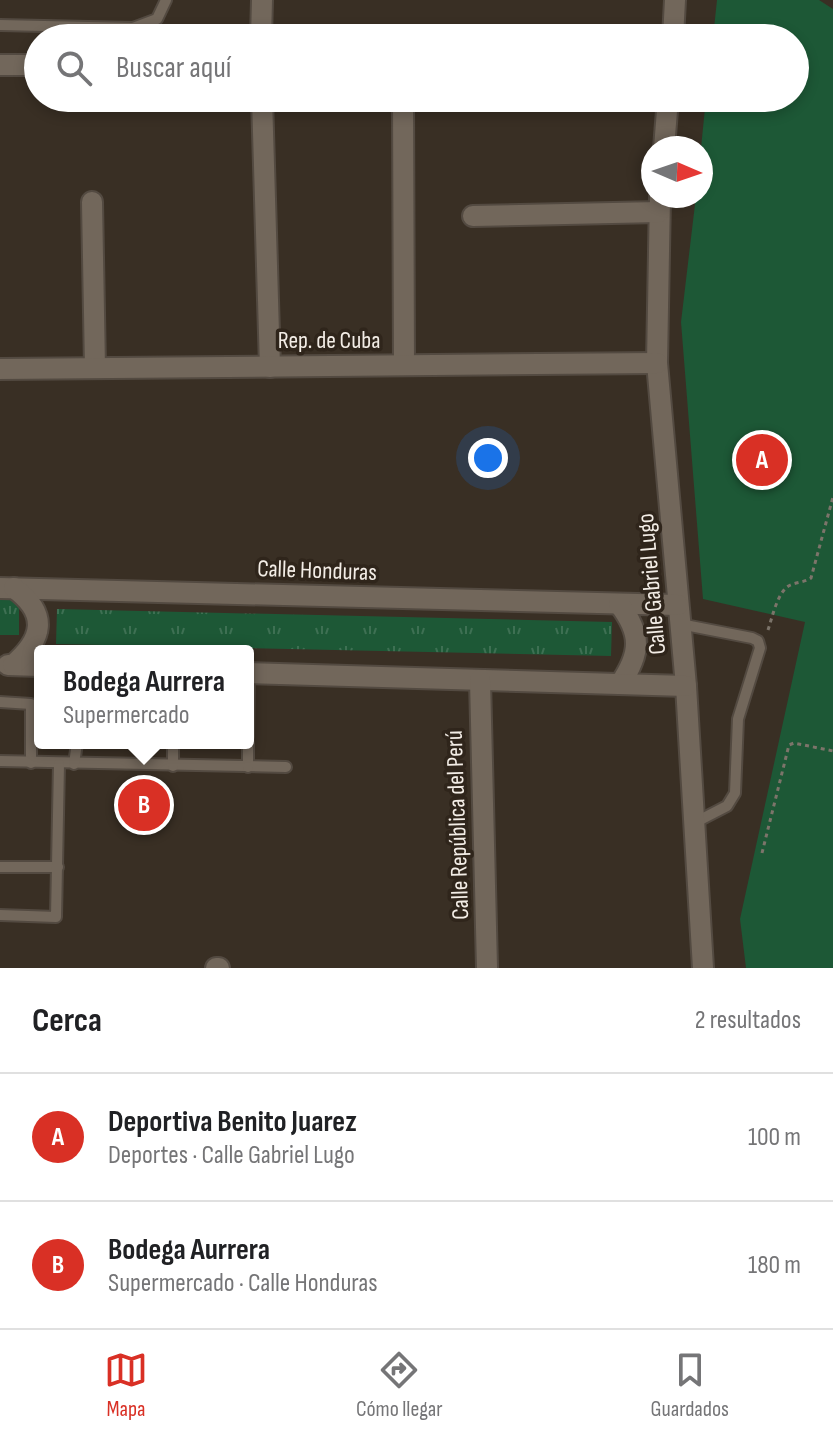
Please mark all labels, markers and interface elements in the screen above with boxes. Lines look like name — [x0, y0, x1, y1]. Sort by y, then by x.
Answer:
search box — [24, 24, 809, 112]
icon: search — [52, 46, 96, 90]
text: Buscar aquí — [116, 50, 231, 86]
north arrow — [641, 136, 713, 208]
street label: Rep. de Cuba — [278, 326, 380, 355]
pin: A — [736, 430, 788, 490]
your location — [468, 438, 508, 478]
street label: Calle Gabriel Lugo — [631, 512, 672, 656]
street label: Calle Honduras — [257, 554, 377, 587]
popup — [34, 645, 254, 749]
text: Bodega Aurrera — [63, 664, 225, 700]
text: Supermercado — [63, 700, 190, 731]
street label: Calle República del Perú — [440, 730, 475, 920]
pin: B — [118, 775, 170, 835]
text: Cerca — [32, 1000, 102, 1041]
text: 2 resultados — [695, 1005, 801, 1036]
text: Deportiva Benito Juarez — [108, 1104, 357, 1140]
text: A — [52, 1122, 64, 1153]
text: 100 m — [748, 1122, 801, 1153]
text: Deportes · Calle Gabriel Lugo — [108, 1140, 355, 1171]
text: Bodega Aurrera — [108, 1232, 270, 1268]
text: B — [52, 1250, 64, 1281]
text: 180 m — [748, 1250, 801, 1281]
text: Supermercado · Calle Honduras — [108, 1268, 378, 1299]
tab: Mapa — [104, 1348, 148, 1423]
tab: Cómo llegar — [356, 1348, 443, 1423]
tab: Guardados — [651, 1348, 729, 1423]

